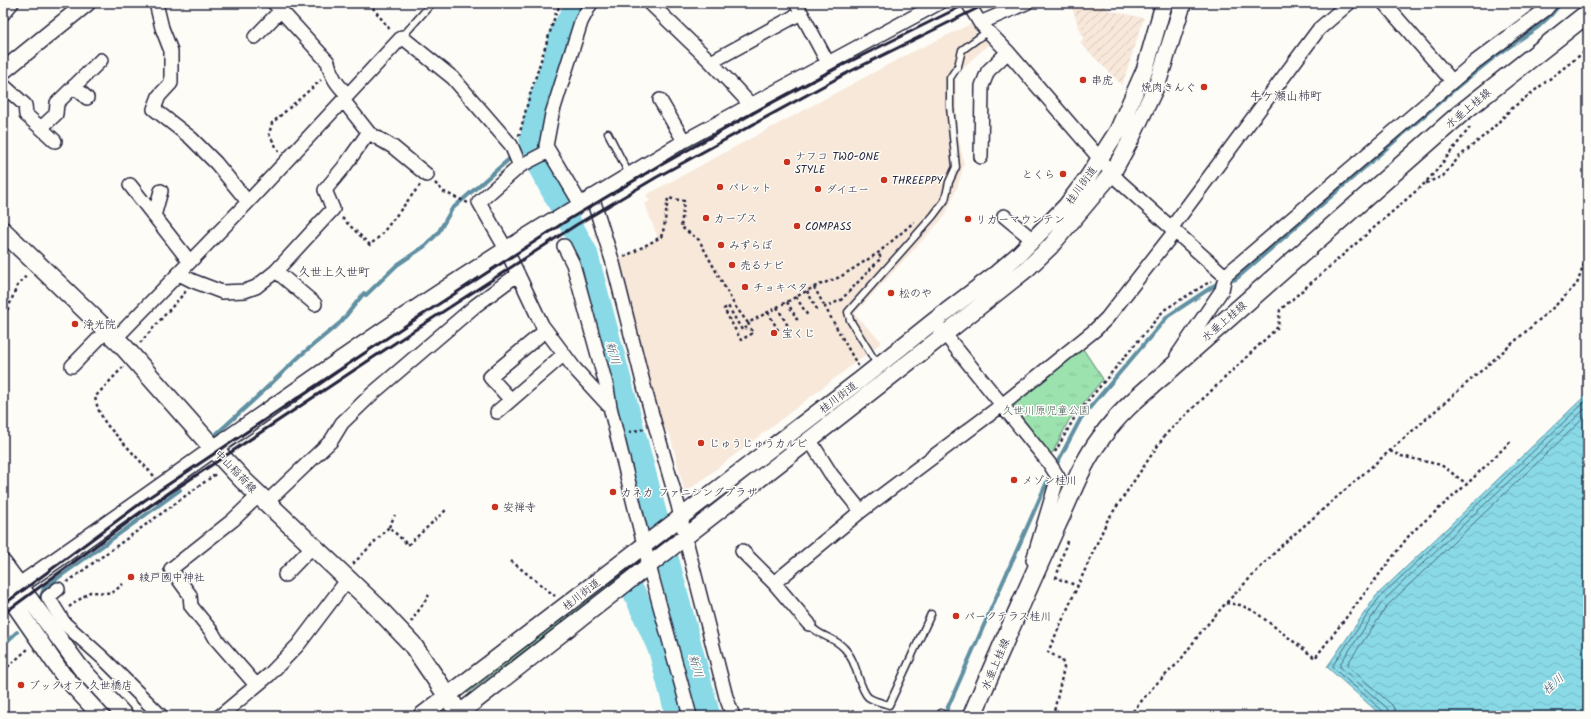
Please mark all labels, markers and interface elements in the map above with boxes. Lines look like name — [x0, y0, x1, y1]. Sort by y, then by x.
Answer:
place label: 串虎 — [1091, 72, 1113, 90]
marker: 串虎 — [1078, 75, 1088, 85]
place label: 焼肉きんぐ — [1141, 79, 1196, 97]
marker: 焼肉きんぐ — [1199, 82, 1209, 92]
street label: 水垂上桂線 — [1442, 84, 1495, 133]
district label: 牛ケ瀬山柿町 — [1250, 87, 1322, 106]
place label: ナフコ TWO-ONE STYLE — [795, 148, 880, 179]
marker: ナフコ TWO-ONE STYLE — [782, 157, 792, 167]
street label: 桂川街道 — [1062, 162, 1102, 209]
place label: とくら — [1022, 166, 1055, 184]
marker: とくら — [1058, 169, 1068, 179]
place label: THREEPPY — [892, 172, 943, 190]
marker: THREEPPY — [879, 175, 889, 185]
place label: パレット — [728, 179, 772, 197]
place label: ダイエー — [826, 181, 869, 199]
marker: パレット — [715, 182, 725, 192]
marker: ダイエー — [813, 184, 823, 194]
place label: カーブス — [714, 210, 757, 228]
place label: リカーマウンテン — [976, 211, 1065, 229]
marker: カーブス — [701, 213, 711, 223]
marker: リカーマウンテン — [963, 214, 973, 224]
place label: COMPASS — [805, 218, 852, 236]
marker: COMPASS — [792, 221, 802, 231]
place label: みずらぼ — [729, 237, 773, 255]
marker: みずらぼ — [716, 240, 726, 250]
place label: 売るナビ — [740, 257, 784, 275]
marker: 売るナビ — [727, 260, 737, 270]
district label: 久世上久世町 — [298, 263, 370, 282]
place label: チョキペタ — [753, 279, 808, 297]
marker: チョキペタ — [740, 282, 750, 292]
place label: 松のや — [899, 285, 932, 303]
marker: 松のや — [886, 288, 896, 298]
street label: 水垂上桂線 — [1198, 297, 1251, 347]
place label: 浄光院 — [83, 316, 116, 334]
marker: 浄光院 — [70, 319, 80, 329]
place label: 宝くじ — [782, 325, 815, 343]
marker: 宝くじ — [769, 328, 779, 338]
water label: 新川 — [600, 339, 625, 367]
street label: 桂川街道 — [816, 377, 862, 418]
park label: 久世川原児童公園 — [1002, 402, 1090, 420]
place label: じゅうじゅうカルビ — [709, 435, 808, 453]
marker: じゅうじゅうカルビ — [696, 438, 706, 448]
street label: 中山稲荷線 — [210, 446, 261, 498]
place label: メゾン桂川 — [1022, 472, 1077, 490]
marker: メゾン桂川 — [1009, 475, 1019, 485]
place label: カネカ ファニシングプラザ — [621, 484, 757, 502]
marker: カネカ ファニシングプラザ — [608, 487, 618, 497]
place label: 安禅寺 — [503, 499, 536, 517]
marker: 安禅寺 — [490, 502, 500, 512]
place label: 綾戸國中神社 — [139, 569, 205, 587]
marker: 綾戸國中神社 — [126, 572, 136, 582]
street label: 桂川街道 — [559, 574, 604, 615]
place label: パークテラス桂川 — [964, 608, 1052, 626]
marker: パークテラス桂川 — [951, 611, 961, 621]
street label: 水垂上桂線 — [977, 636, 1015, 693]
water label: 新川 — [683, 652, 708, 680]
water label: 桂川 — [1538, 669, 1569, 699]
place label: ブックオフ 久世橋店 — [29, 677, 132, 695]
marker: ブックオフ 久世橋店 — [16, 680, 26, 690]

